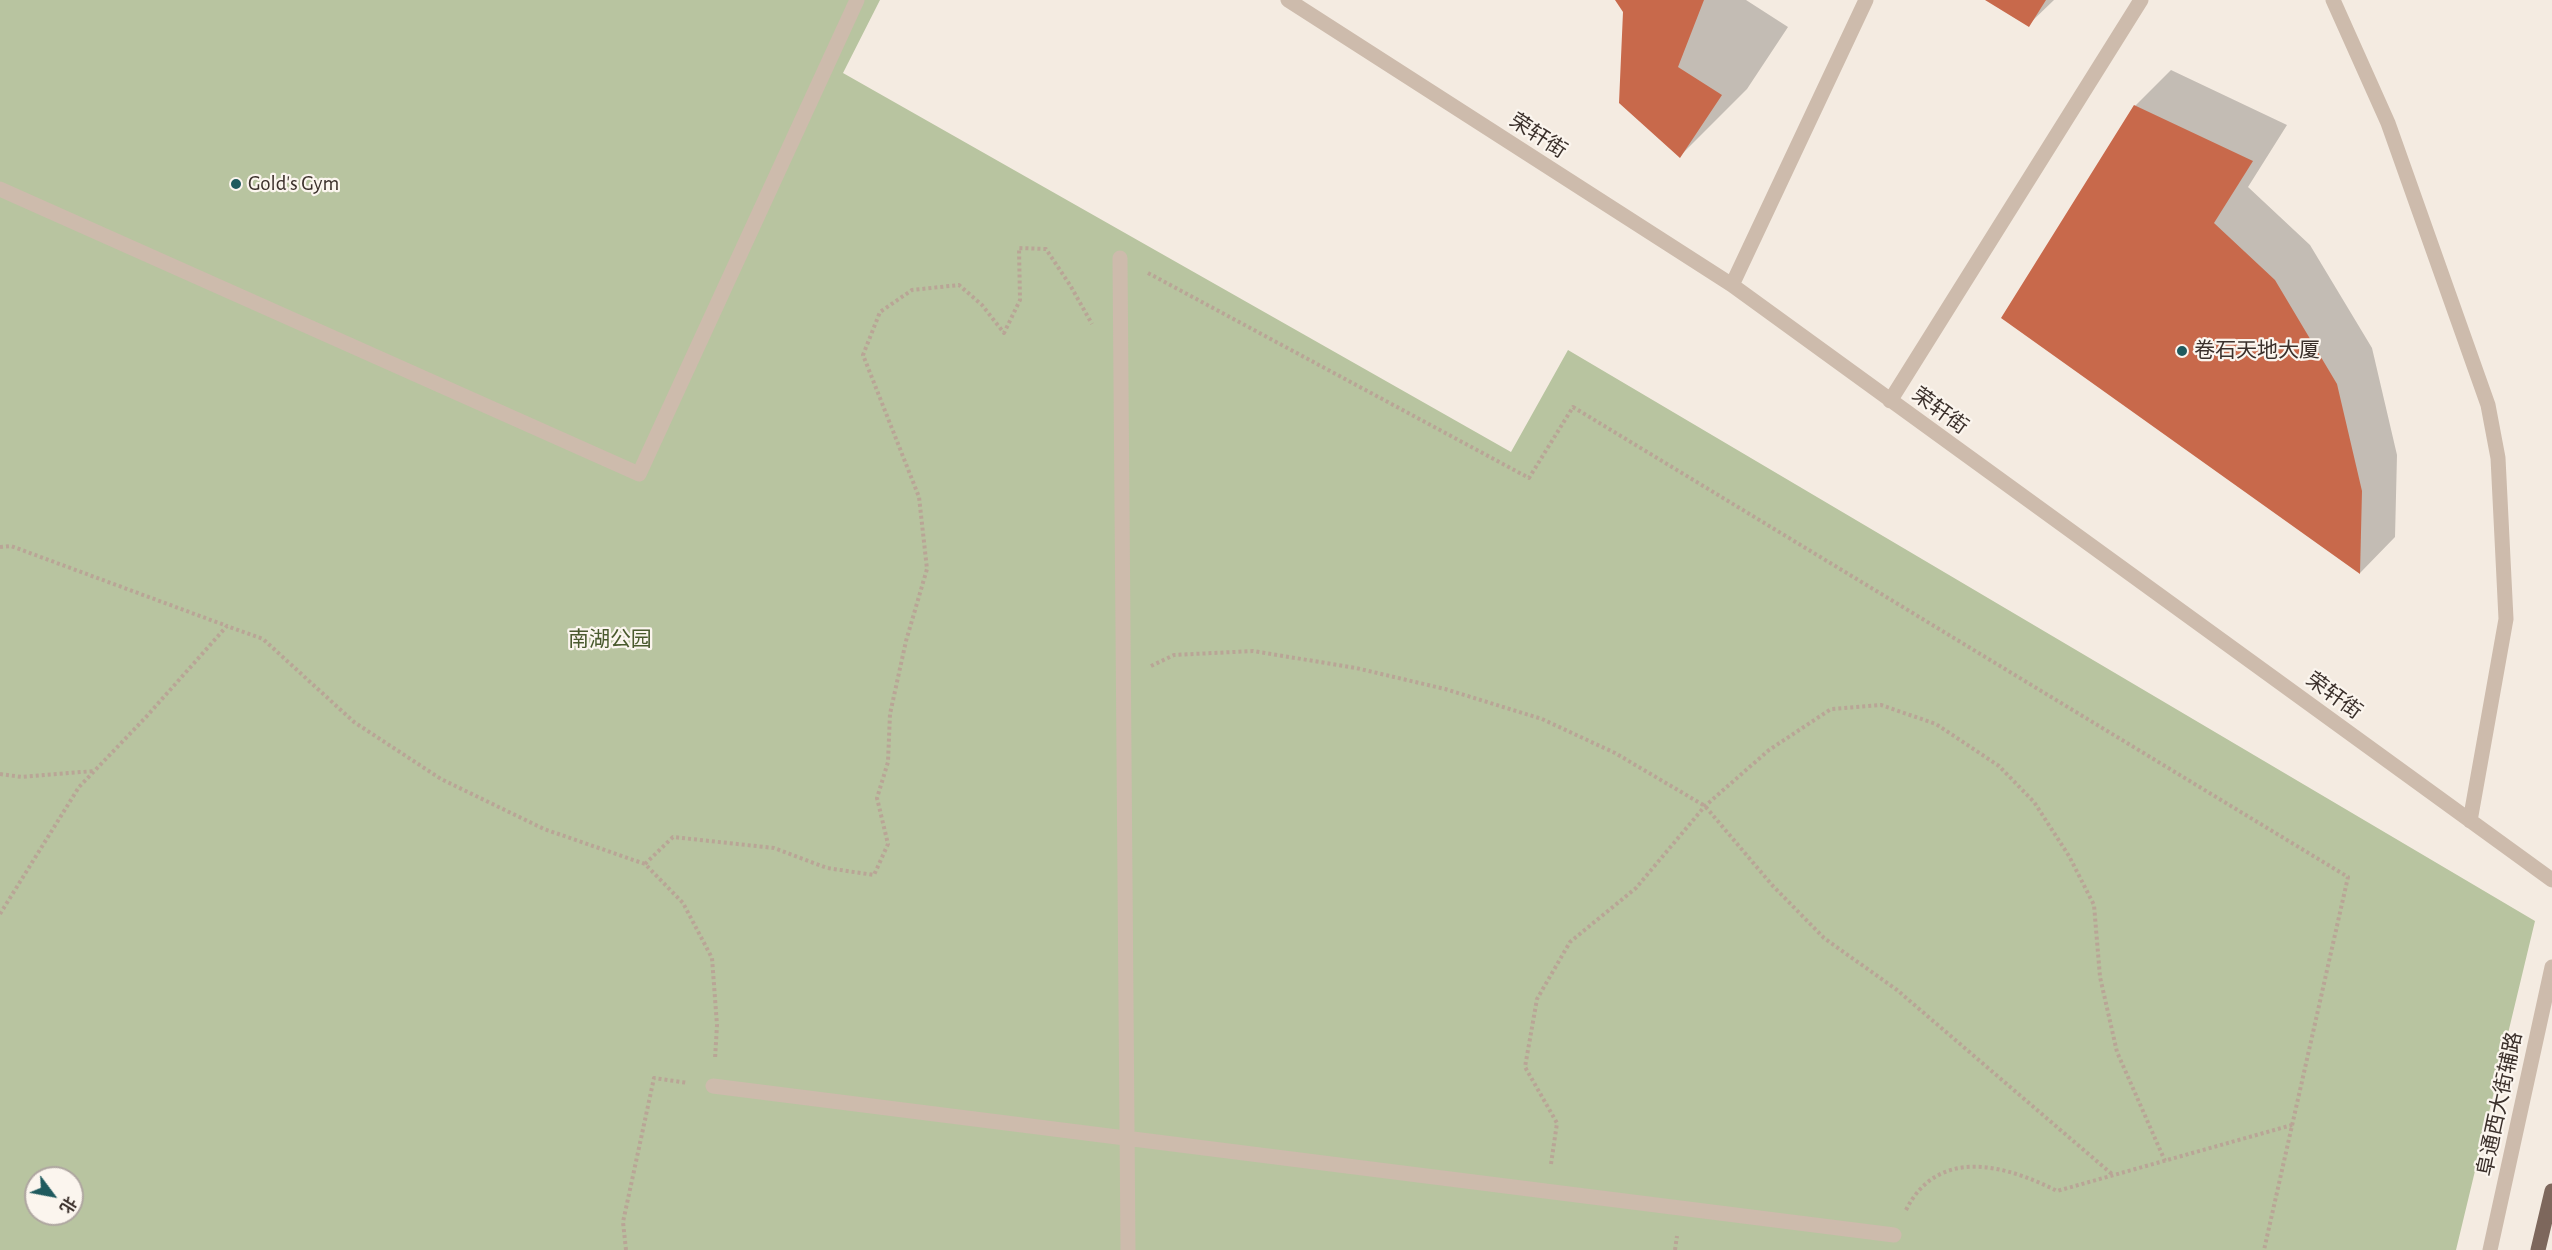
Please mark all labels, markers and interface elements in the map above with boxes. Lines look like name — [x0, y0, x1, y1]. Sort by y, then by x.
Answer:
street label: 荣轩街 — [1505, 108, 1571, 164]
place label: Gold's Gym — [248, 171, 339, 197]
marker: Gold's Gym — [229, 177, 243, 191]
place label: 卷石天地大厦 — [2194, 338, 2320, 364]
marker: 卷石天地大厦 — [2175, 344, 2189, 358]
street label: 荣轩街 — [1907, 382, 1973, 440]
park label: 南湖公园 — [568, 627, 652, 653]
street label: 荣轩街 — [2301, 667, 2367, 725]
street label: 阜通西大街辅路 — [2472, 1029, 2528, 1179]
north arrow — [24, 1166, 84, 1226]
text: 北 — [57, 1193, 79, 1216]

